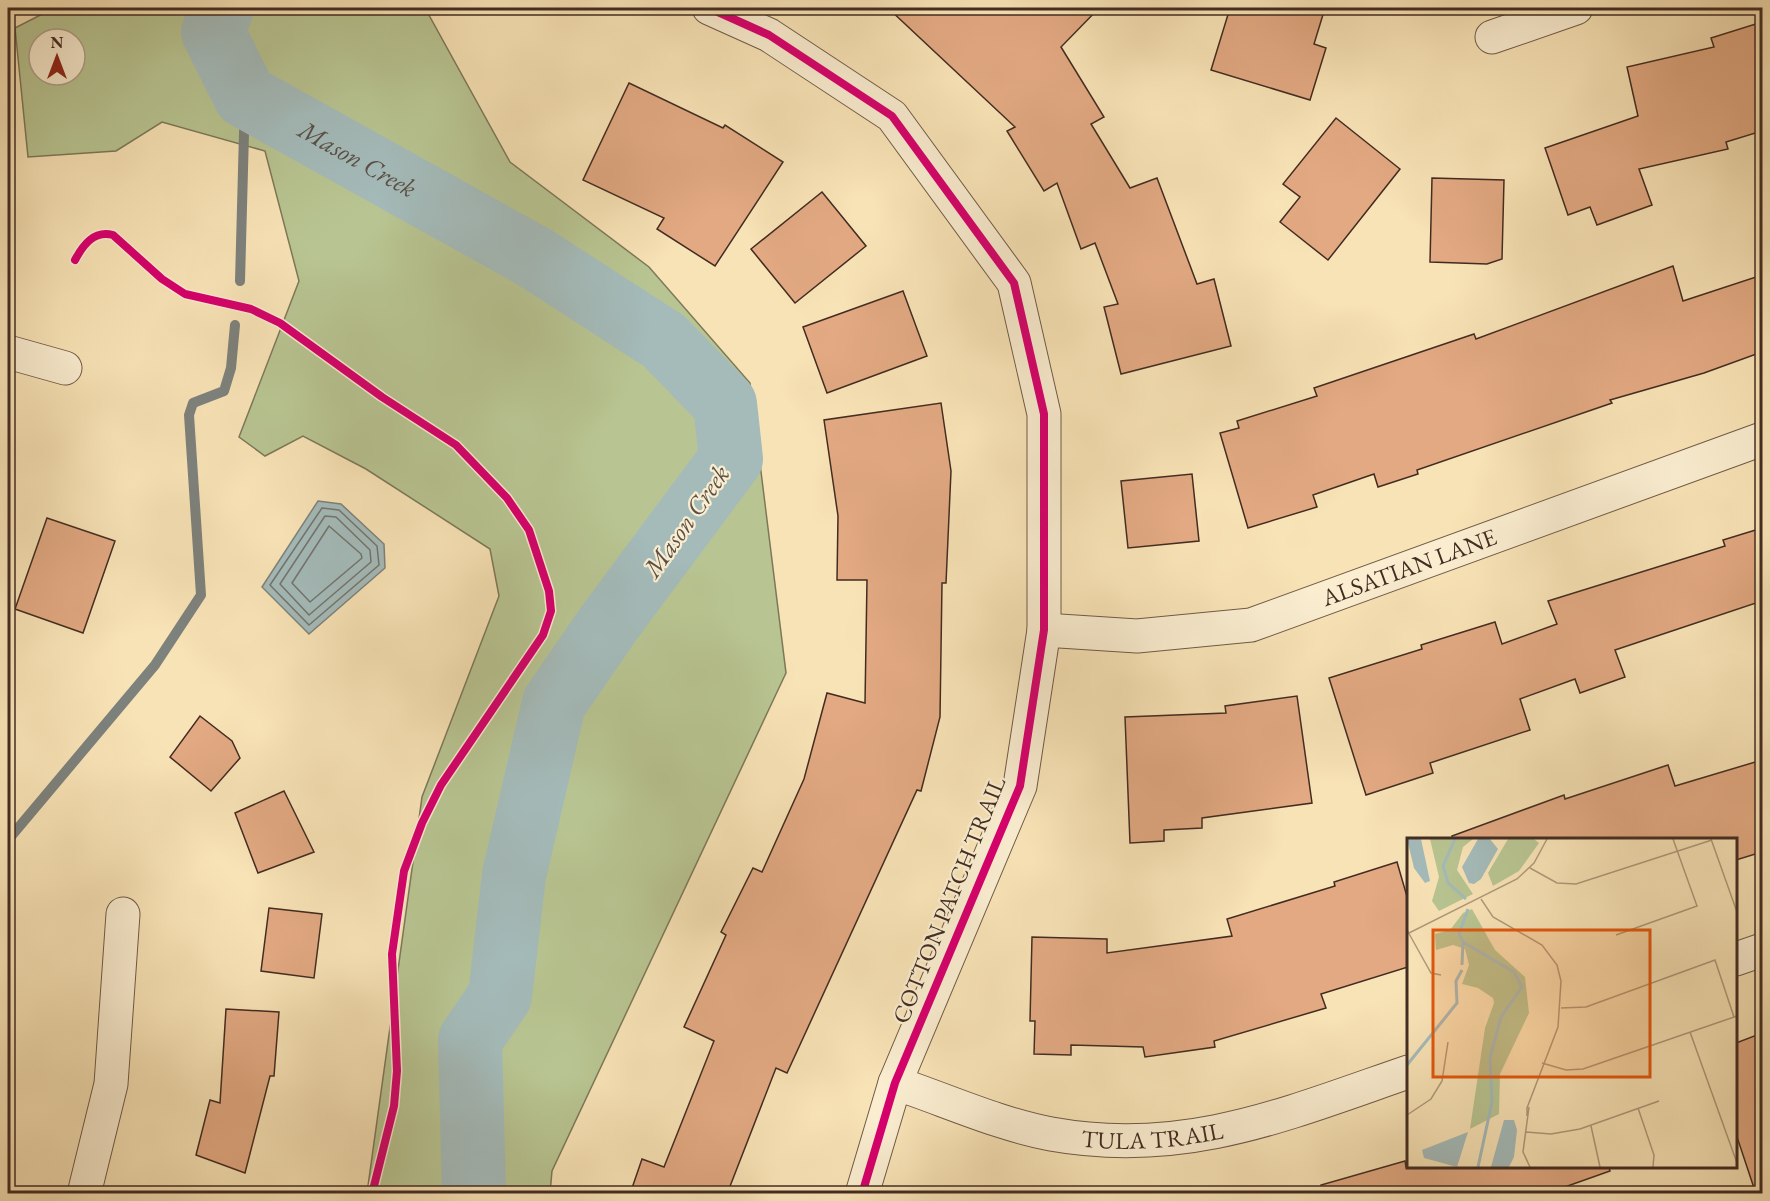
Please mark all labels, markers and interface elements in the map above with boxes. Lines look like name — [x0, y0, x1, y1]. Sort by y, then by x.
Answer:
north arrow — [27, 27, 87, 87]
text: N — [51, 32, 64, 53]
water label: Mason Creek — [291, 111, 423, 205]
water label: Mason Creek — [634, 458, 737, 585]
street label: ALSATIAN LANE — [1316, 521, 1501, 613]
street label: COTTON PATCH TRAIL — [885, 772, 1012, 1028]
inset map — [1407, 838, 1737, 1168]
street label: TULA TRAIL — [1080, 1115, 1226, 1156]

